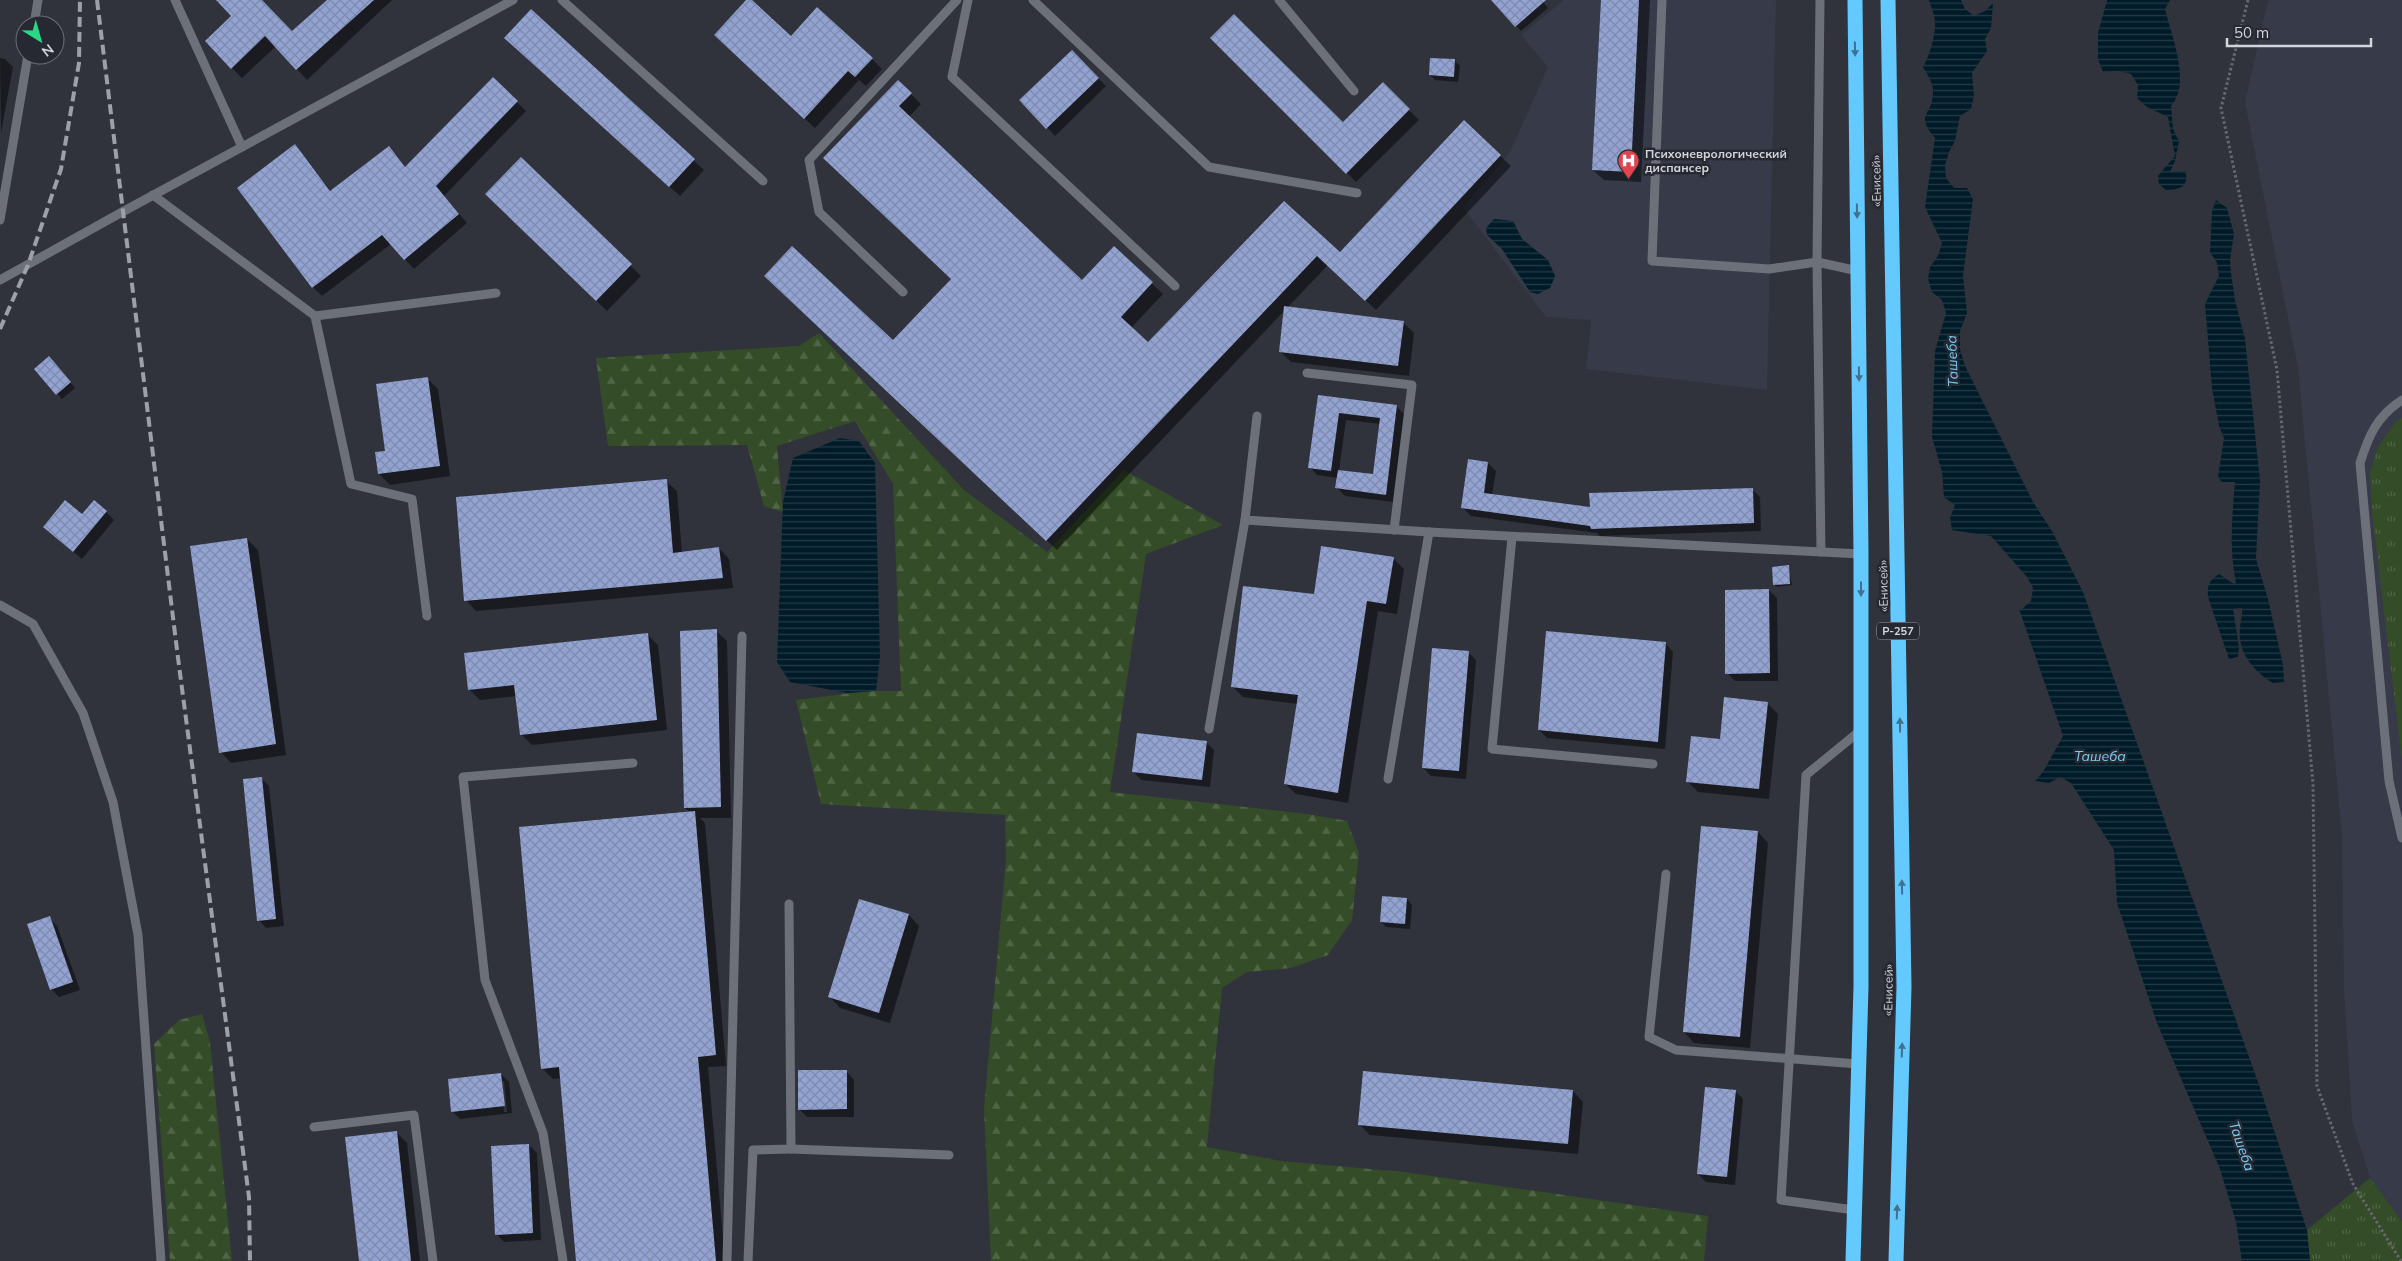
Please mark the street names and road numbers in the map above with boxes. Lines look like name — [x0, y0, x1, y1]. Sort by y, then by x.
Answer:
street label: «Енисей» — [1868, 154, 1884, 207]
street label: «Енисей» — [1875, 559, 1891, 612]
road number: Р-257 — [1877, 622, 1919, 640]
street label: «Енисей» — [1880, 963, 1896, 1016]

